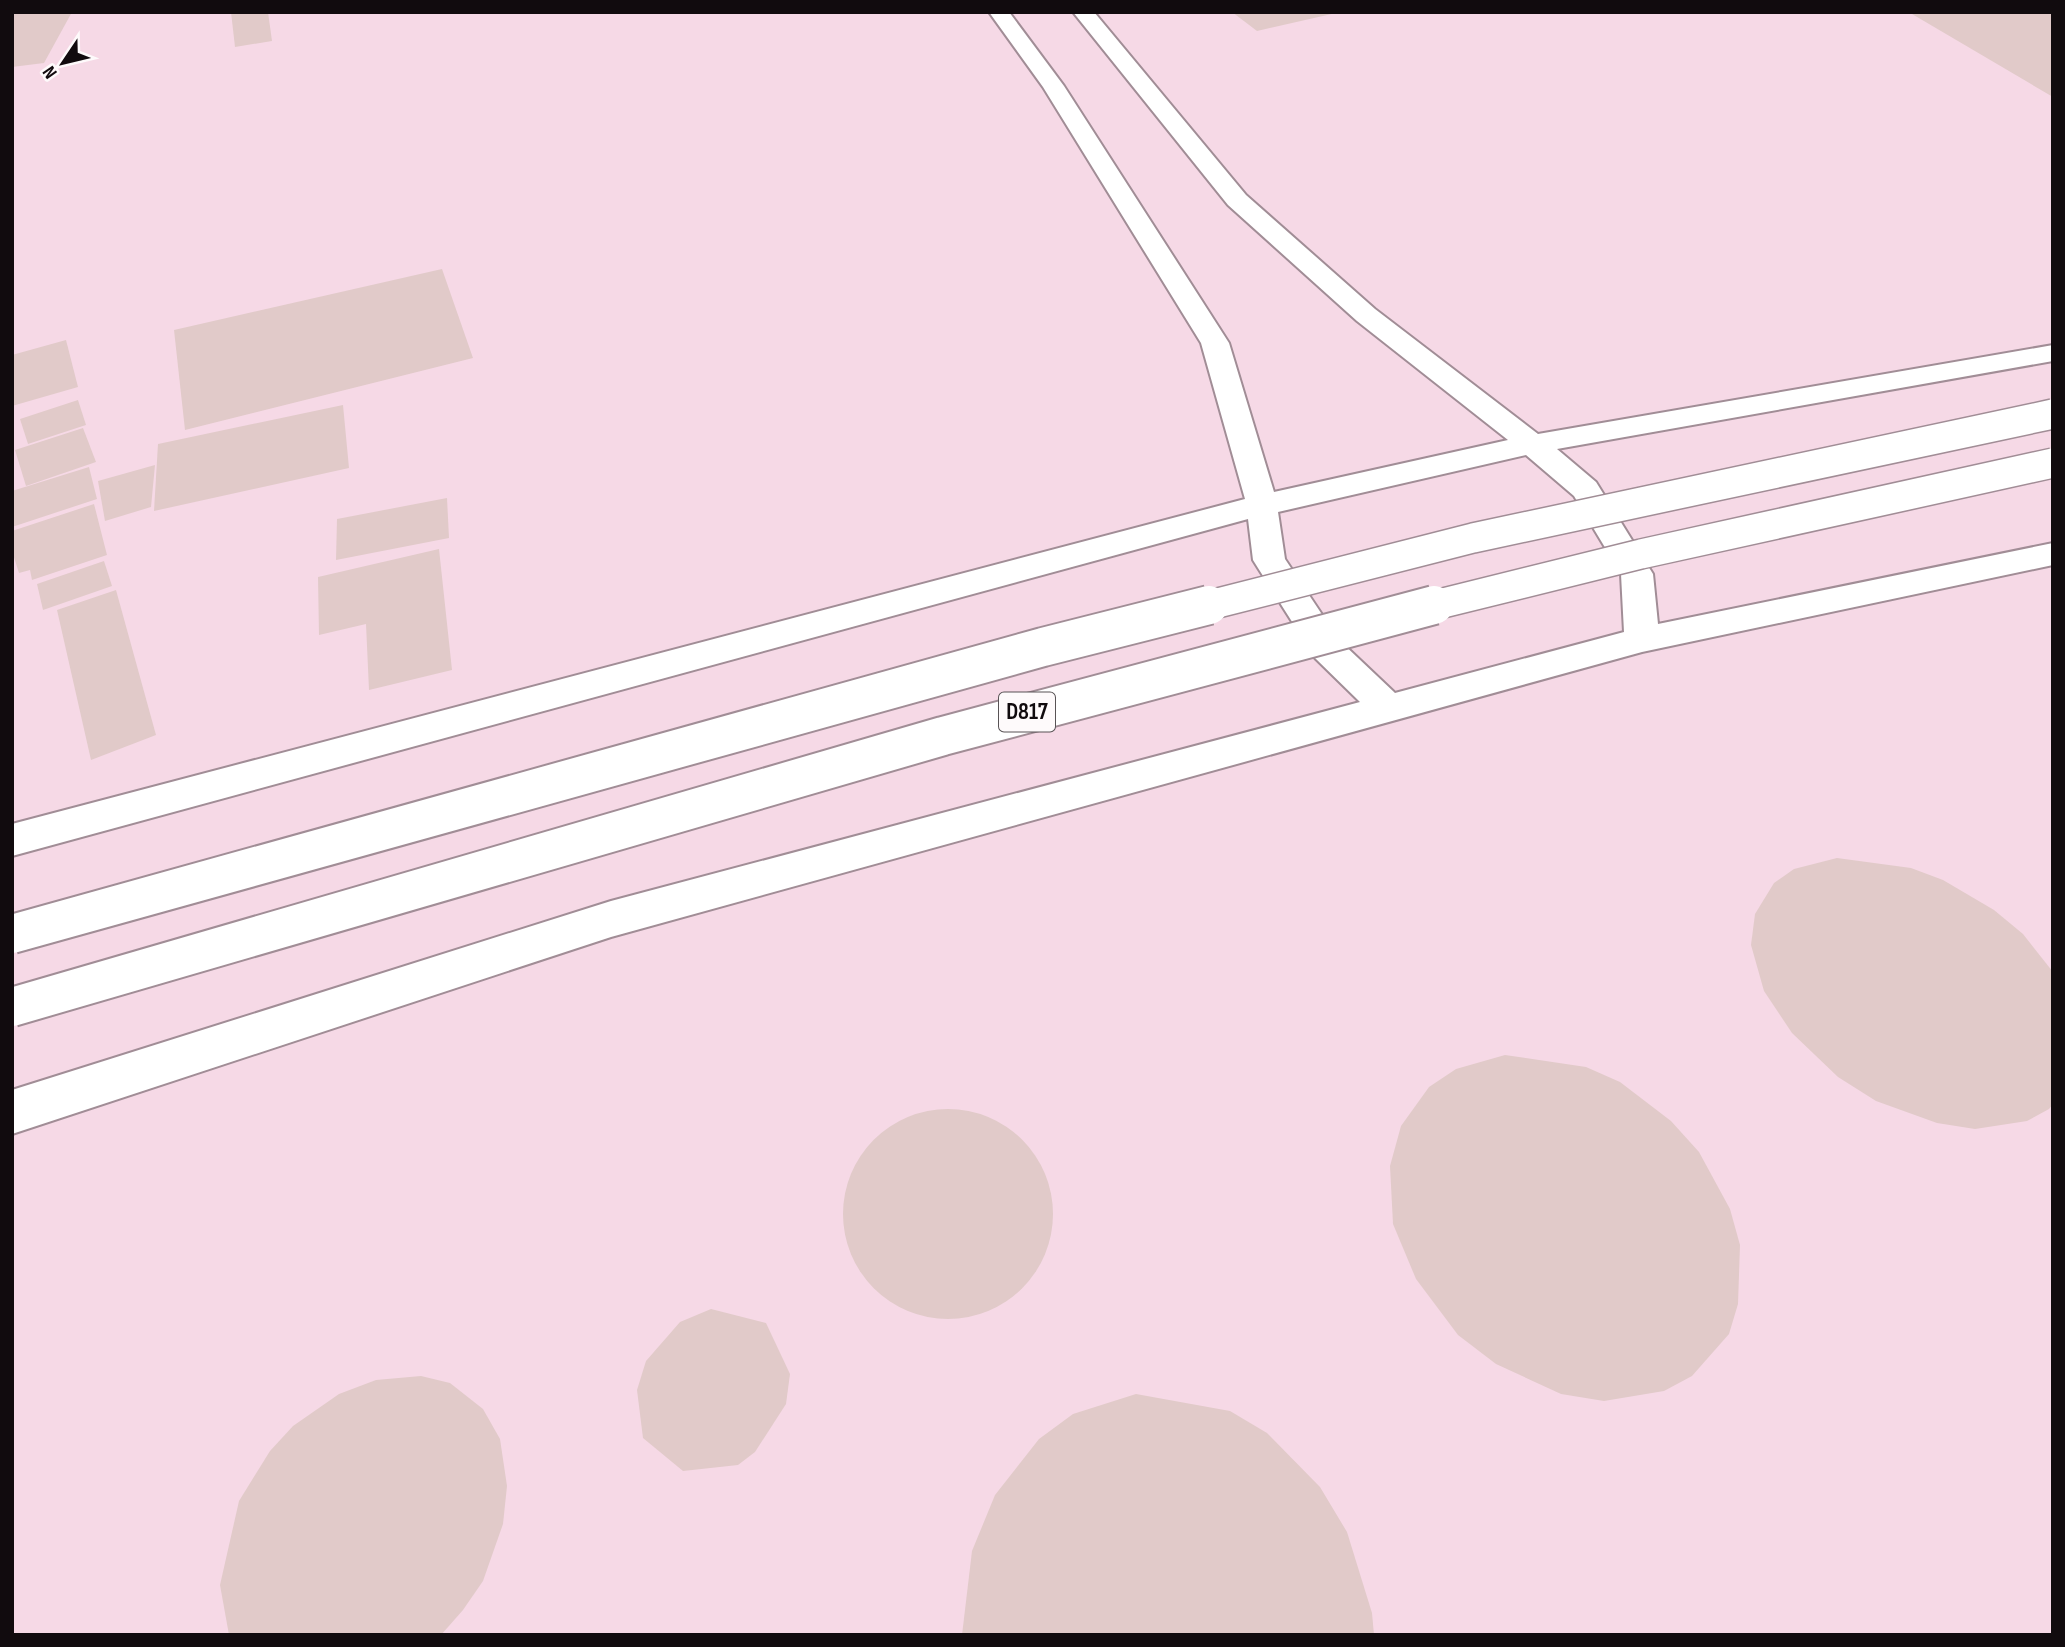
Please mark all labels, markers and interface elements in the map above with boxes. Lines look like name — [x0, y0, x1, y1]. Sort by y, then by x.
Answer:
north arrow — [28, 28, 98, 98]
text: N — [38, 61, 63, 83]
road number: D817 — [999, 692, 1055, 732]

